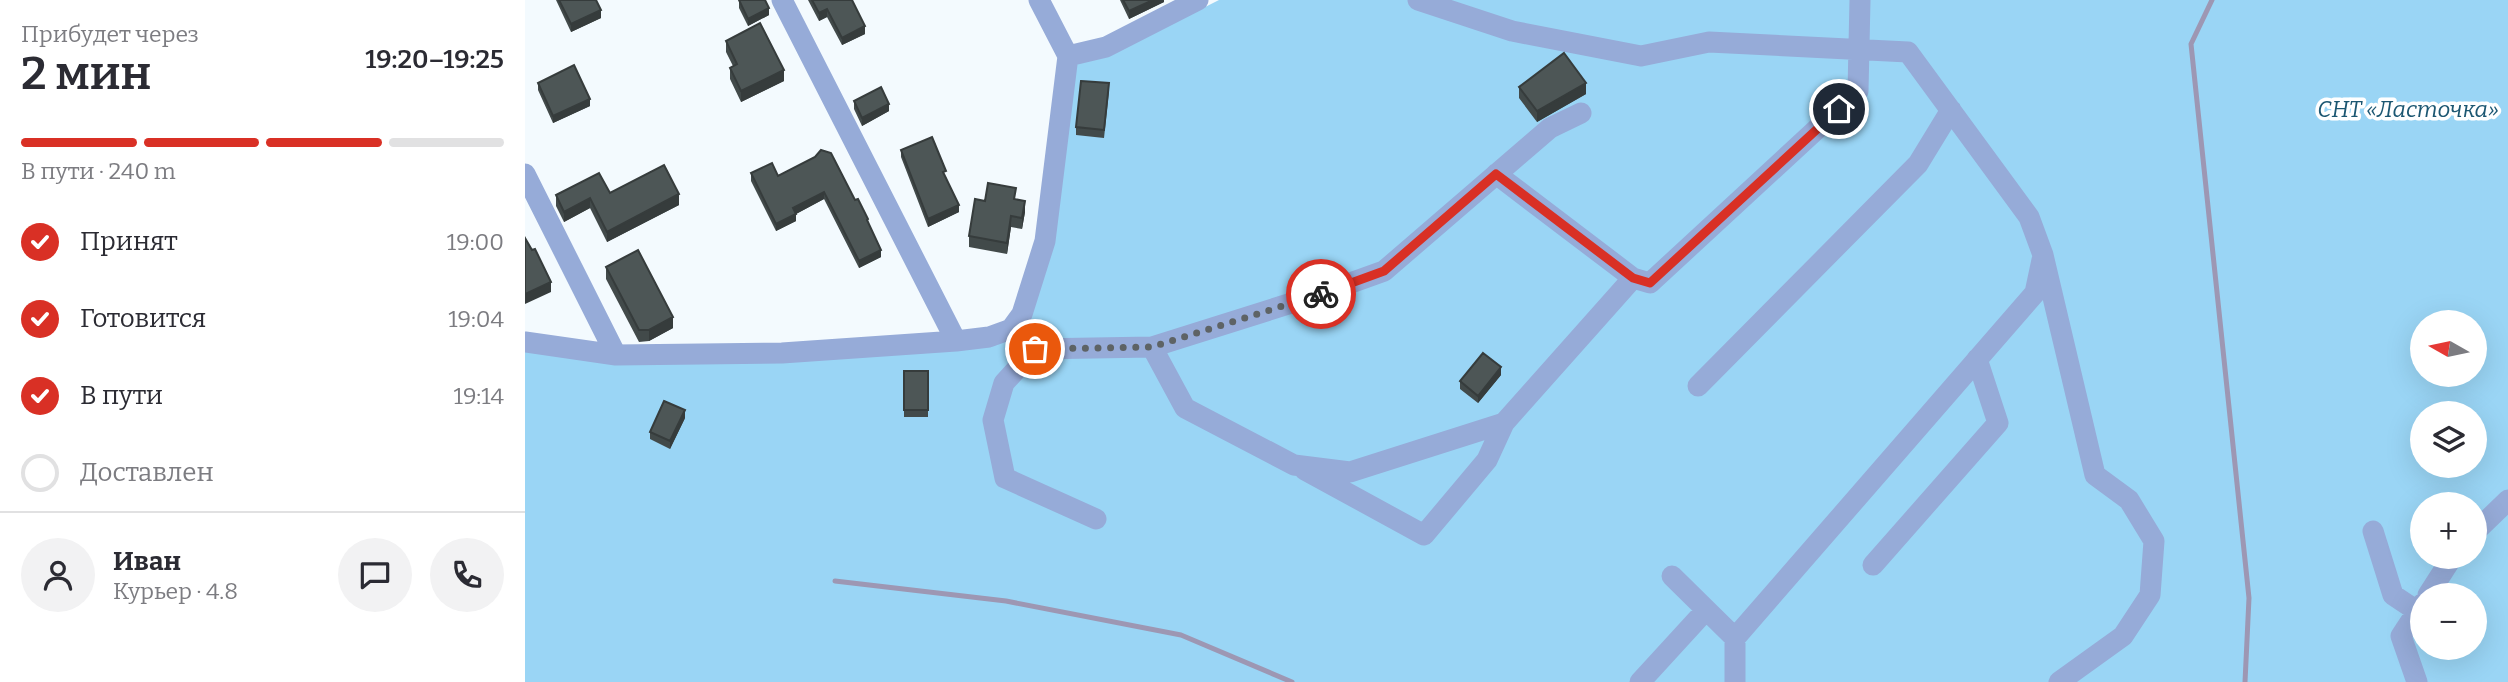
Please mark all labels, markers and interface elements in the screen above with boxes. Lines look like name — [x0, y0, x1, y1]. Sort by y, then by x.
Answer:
text: Прибудет через — [21, 20, 199, 48]
text: 19:20–19:25 — [365, 44, 504, 75]
text: 2 мин — [21, 46, 151, 101]
pin — [1809, 79, 1869, 139]
icon: home — [1820, 90, 1858, 128]
park label: СНТ «Ласточка» — [2317, 95, 2499, 123]
text: В пути · 240 m — [21, 157, 176, 185]
icon: check — [21, 223, 59, 261]
text: Принят — [80, 226, 178, 257]
text: 19:00 — [447, 228, 504, 256]
courier — [1286, 259, 1356, 329]
icon: bike — [1302, 275, 1340, 313]
icon: check — [21, 300, 59, 338]
text: Готовится — [80, 303, 206, 334]
text: 19:04 — [448, 305, 504, 333]
north arrow — [2410, 310, 2487, 387]
map controls — [2410, 310, 2487, 660]
pin — [1005, 319, 1065, 379]
icon: bag — [1016, 330, 1054, 368]
icon: check — [21, 377, 59, 415]
text: В пути — [80, 380, 163, 411]
text: 19:14 — [454, 382, 504, 410]
button: layers — [2410, 401, 2487, 478]
text: Доставлен — [80, 457, 214, 488]
button: + — [2410, 492, 2487, 569]
button: person — [21, 538, 95, 612]
button: chat — [338, 538, 412, 612]
button: phone — [430, 538, 504, 612]
text: Иван — [113, 546, 181, 577]
text: Курьер · 4.8 — [113, 577, 238, 605]
button: − — [2410, 583, 2487, 660]

